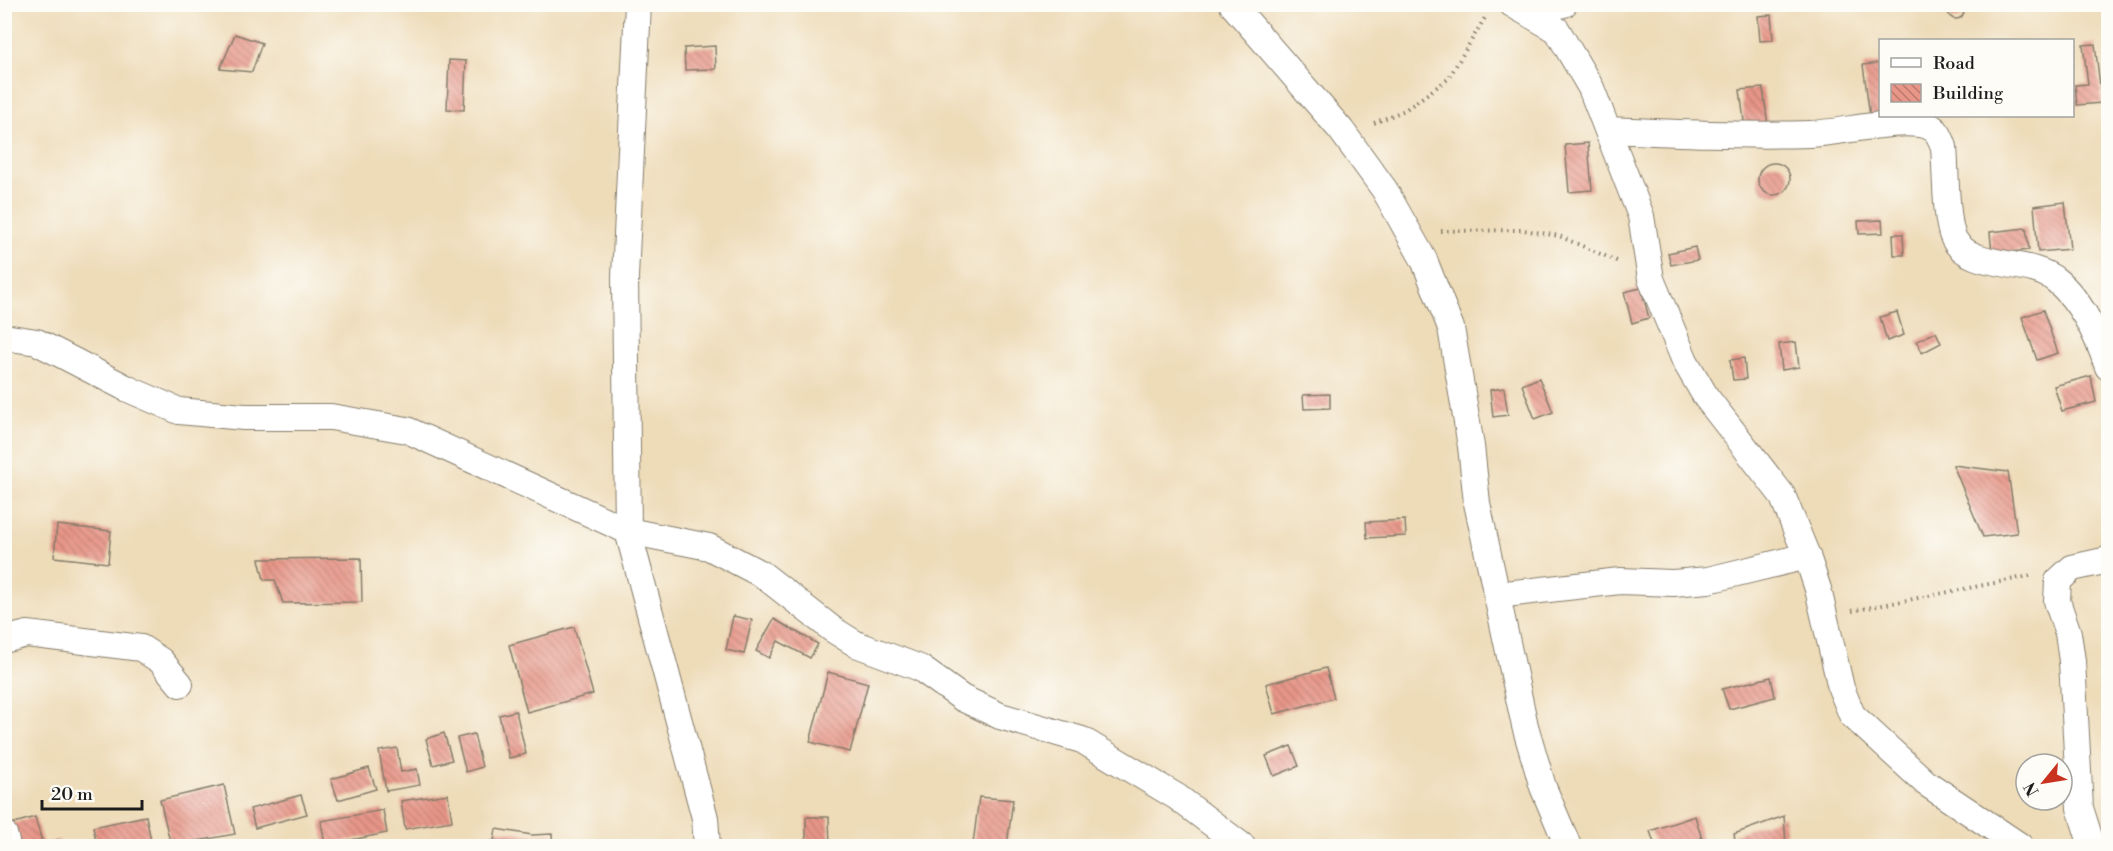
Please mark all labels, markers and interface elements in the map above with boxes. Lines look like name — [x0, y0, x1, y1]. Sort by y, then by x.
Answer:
legend — [1879, 39, 2074, 117]
text: Road — [1933, 52, 1976, 75]
text: Building — [1932, 82, 2004, 105]
north arrow — [2014, 752, 2074, 812]
scale bar — [42, 773, 142, 811]
text: N — [2020, 778, 2044, 799]
text: 20 m — [51, 783, 93, 806]

